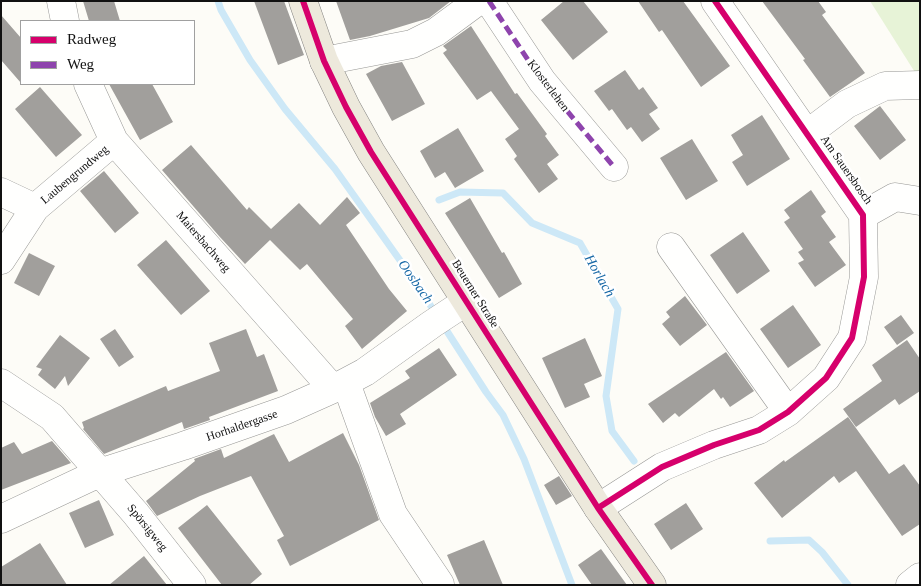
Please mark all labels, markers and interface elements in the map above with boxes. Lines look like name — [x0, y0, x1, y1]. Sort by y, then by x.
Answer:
legend — [20, 20, 195, 85]
text: Radweg — [67, 31, 116, 47]
text: Weg — [67, 56, 94, 72]
street label: Klosterlehen — [524, 57, 572, 115]
street label: Am Sauersbosch — [817, 133, 875, 207]
street label: Laubengrundweg — [38, 142, 112, 208]
street label: Maiersbachweg — [173, 209, 233, 275]
water label: Horlach — [580, 252, 618, 300]
water label: Oosbach — [394, 257, 436, 307]
street label: Beuerner Straße — [448, 257, 502, 331]
street label: Horhaldergasse — [204, 407, 280, 445]
street label: Spörsigweg — [124, 501, 170, 555]

